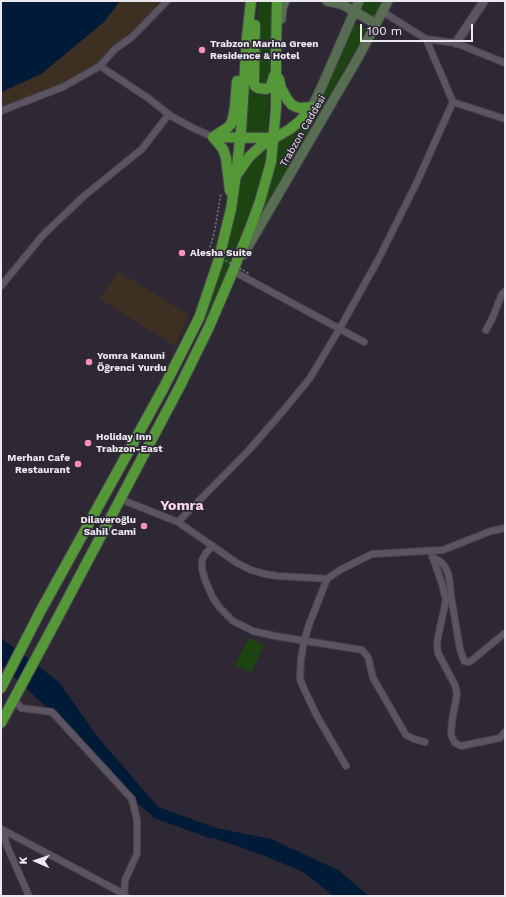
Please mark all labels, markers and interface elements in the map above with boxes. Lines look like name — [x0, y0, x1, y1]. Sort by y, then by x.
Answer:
scale bar — [362, 16, 475, 42]
text: 100 m — [367, 24, 402, 38]
place label: Trabzon Marina Green Residence & Hotel — [210, 38, 319, 62]
marker: Trabzon Marina Green Residence & Hotel — [197, 45, 207, 55]
street label: Trabzon Caddesi — [278, 93, 328, 169]
place label: Alesha Suite — [190, 247, 252, 259]
marker: Alesha Suite — [177, 248, 187, 258]
place label: Yomra Kanuni Öğrenci Yurdu — [97, 350, 166, 374]
marker: Yomra Kanuni Öğrenci Yurdu — [84, 357, 94, 367]
place label: Holiday Inn Trabzon-East — [96, 431, 163, 454]
marker: Holiday Inn Trabzon-East — [83, 438, 93, 448]
place label: Merhan Cafe Restaurant — [7, 452, 70, 476]
marker: Merhan Cafe Restaurant — [73, 459, 83, 469]
district label: Yomra — [160, 498, 204, 514]
place label: Dilaveroğlu Sahil Cami — [80, 514, 136, 538]
marker: Dilaveroğlu Sahil Cami — [139, 521, 149, 531]
north arrow — [16, 841, 56, 881]
text: K — [17, 857, 30, 865]

